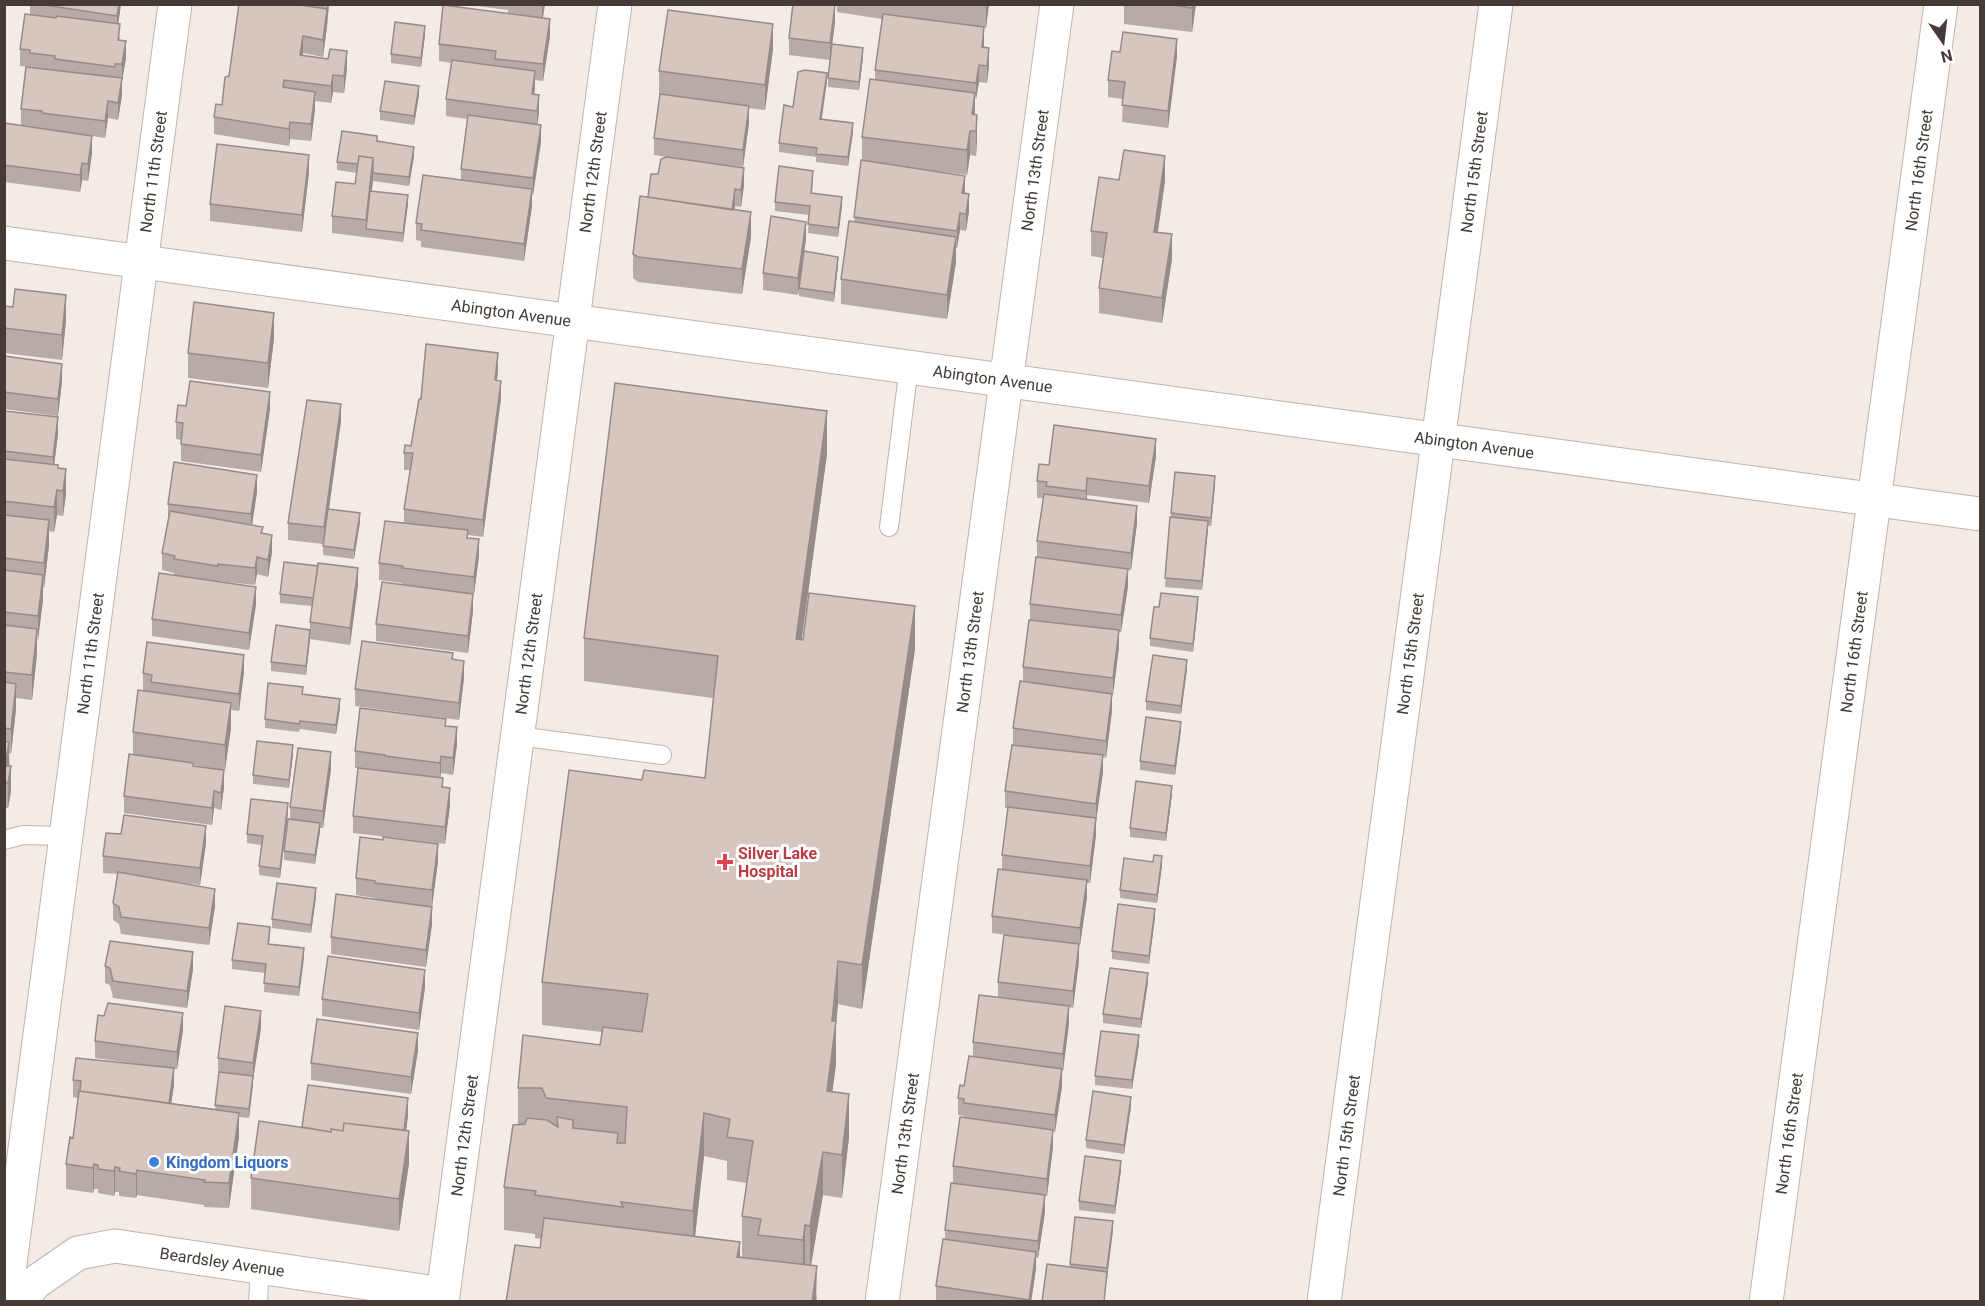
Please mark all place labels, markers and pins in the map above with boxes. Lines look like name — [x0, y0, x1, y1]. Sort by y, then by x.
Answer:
place label: Silver Lake Hospital — [738, 844, 817, 881]
marker: Silver Lake Hospital — [716, 853, 734, 871]
place label: Kingdom Liquors — [166, 1153, 288, 1172]
marker: Kingdom Liquors — [147, 1155, 161, 1169]

